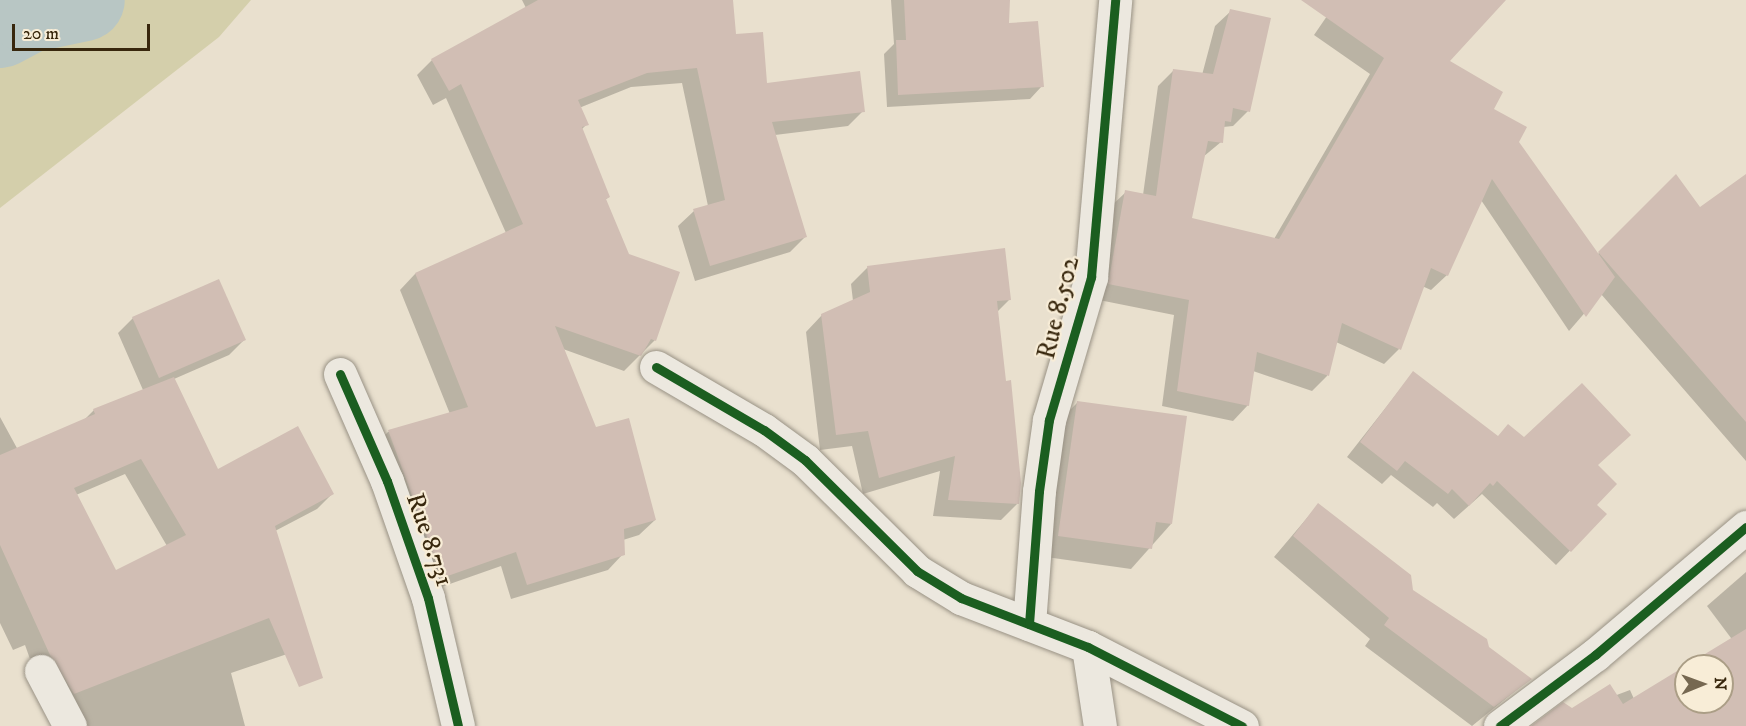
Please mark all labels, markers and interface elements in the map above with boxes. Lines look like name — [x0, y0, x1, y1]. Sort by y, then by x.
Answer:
scale bar — [15, 12, 153, 50]
text: 20 m — [23, 23, 59, 45]
street label: Rue 8.502 — [1031, 253, 1087, 363]
street label: Rue 8.731 — [399, 489, 459, 591]
north arrow — [1674, 654, 1734, 714]
text: N — [1710, 677, 1730, 690]

